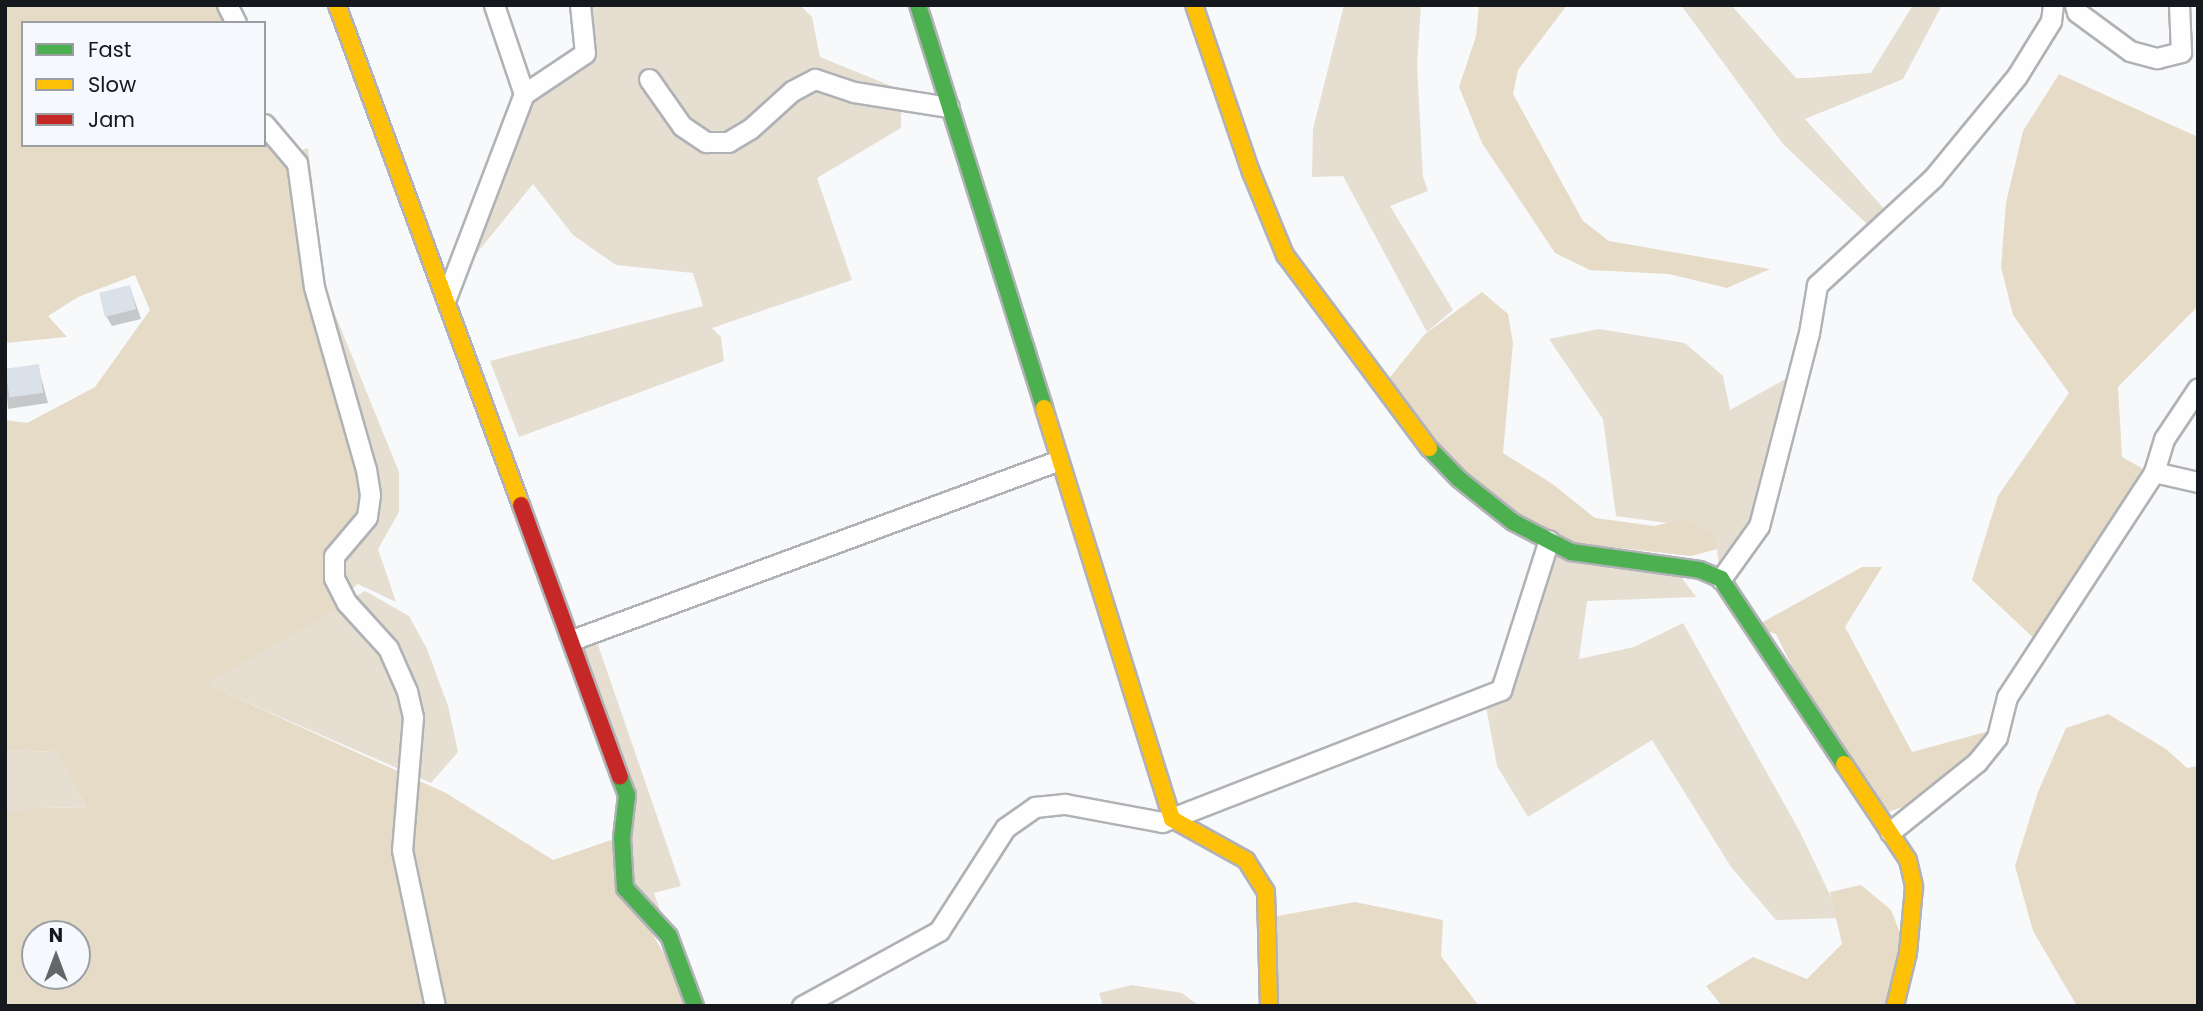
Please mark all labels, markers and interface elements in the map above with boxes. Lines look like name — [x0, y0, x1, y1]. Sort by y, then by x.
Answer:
legend — [21, 21, 266, 147]
text: Fast — [88, 35, 131, 64]
text: Slow — [88, 70, 136, 99]
text: Jam — [88, 105, 135, 134]
north arrow — [21, 920, 91, 990]
text: N — [49, 922, 63, 949]

